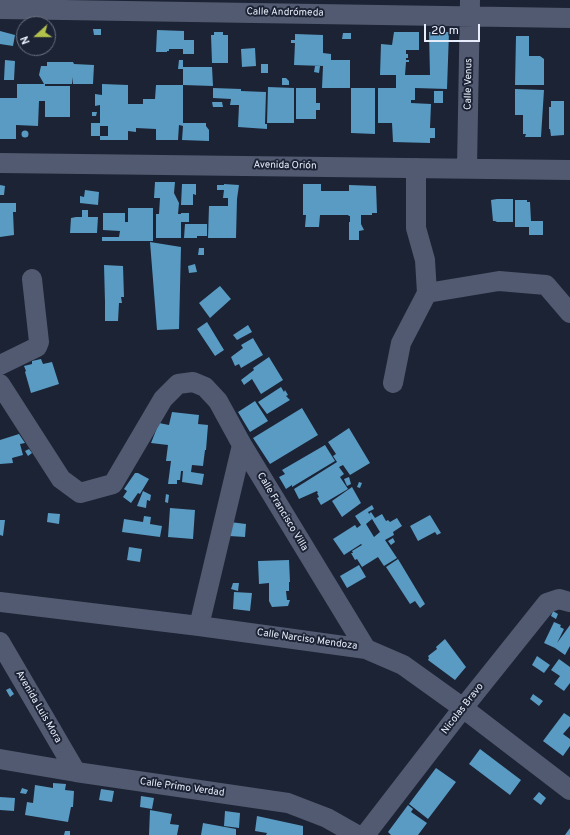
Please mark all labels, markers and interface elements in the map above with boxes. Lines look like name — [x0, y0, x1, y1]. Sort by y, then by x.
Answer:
street label: Calle Andrómeda — [246, 6, 324, 20]
north arrow — [16, 16, 56, 56]
scale bar — [426, 16, 482, 42]
text: 20 m — [431, 23, 459, 39]
text: N — [18, 34, 34, 46]
street label: Calle Venus — [463, 58, 475, 110]
street label: Avenida Orión — [253, 159, 317, 173]
street label: Calle Francisco Villa — [254, 471, 310, 553]
street label: Calle Narciso Mendoza — [256, 627, 358, 653]
street label: Avenida Luis Mora — [12, 669, 64, 745]
street label: Nicolas Bravo — [439, 681, 487, 737]
street label: Calle Primo Verdad — [139, 776, 225, 800]

